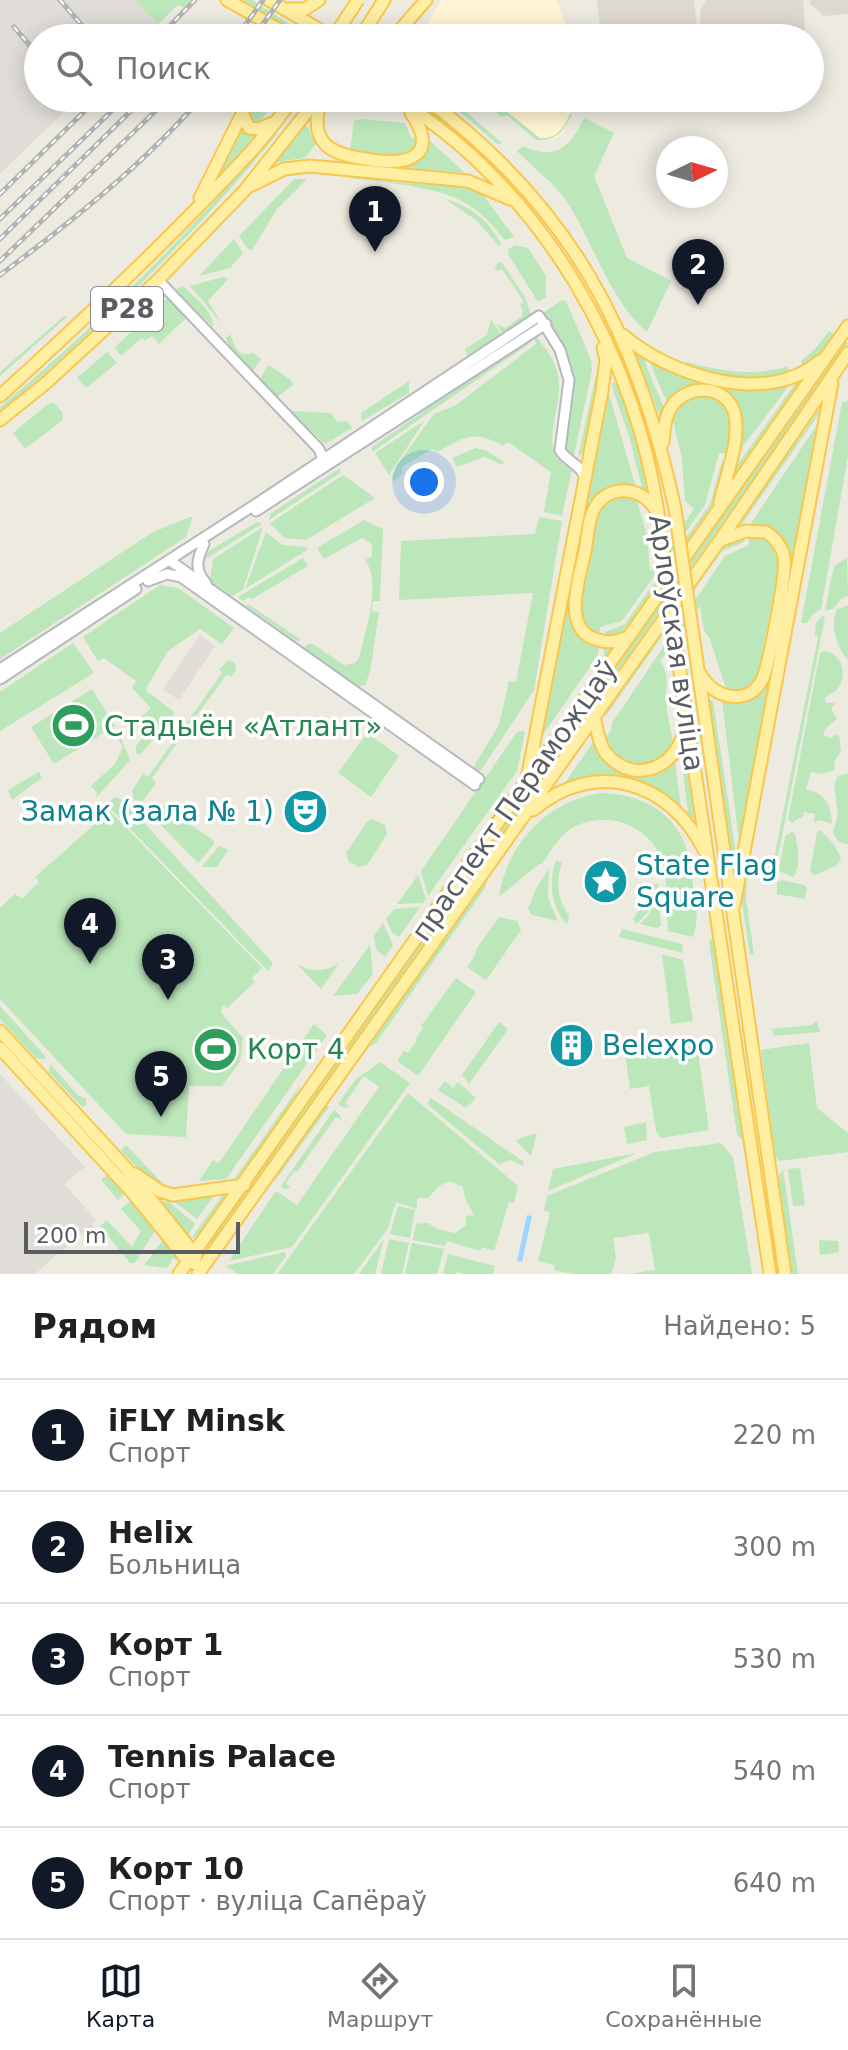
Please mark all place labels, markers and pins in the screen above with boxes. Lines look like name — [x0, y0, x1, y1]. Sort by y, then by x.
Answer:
pin: 1 — [349, 186, 401, 252]
pin: 2 — [672, 239, 724, 305]
sports icon: Стадыён «Атлант» — [49, 702, 97, 750]
place label: Стадыён «Атлант» — [104, 710, 382, 743]
theatre icon: Замак (зала № 1) — [281, 787, 329, 835]
place label: Замак (зала № 1) — [21, 795, 274, 828]
place label: State Flag Square — [636, 849, 778, 914]
place icon: State Flag Square — [581, 857, 629, 905]
pin: 4 — [64, 898, 116, 964]
pin: 3 — [142, 934, 194, 1000]
building icon: Belexpo — [547, 1021, 595, 1069]
sports icon: Корт 4 — [192, 1025, 240, 1073]
place label: Belexpo — [602, 1029, 714, 1062]
place label: Корт 4 — [247, 1033, 345, 1066]
pin: 5 — [135, 1051, 187, 1117]

